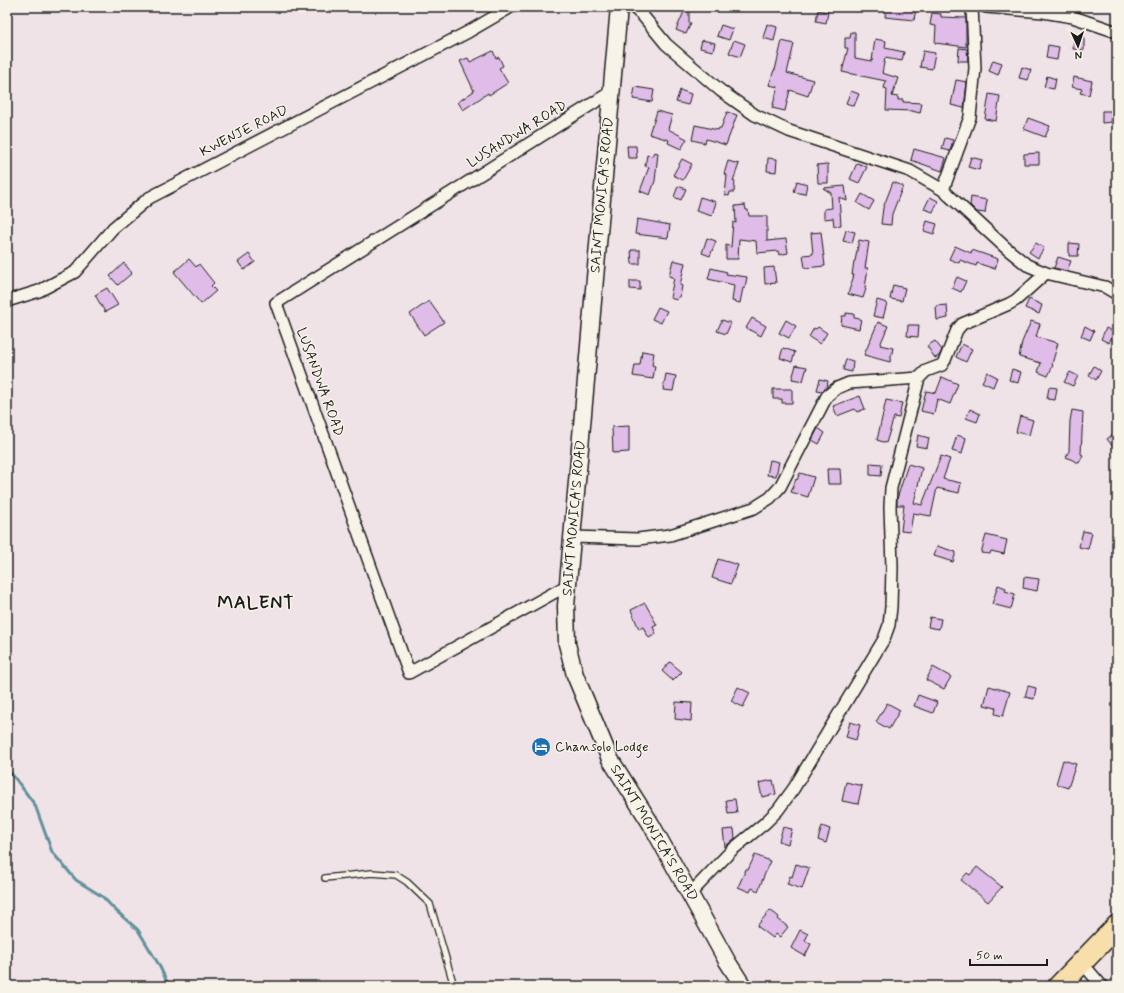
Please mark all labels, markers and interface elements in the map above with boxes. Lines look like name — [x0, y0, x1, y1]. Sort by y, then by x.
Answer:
north arrow — [1058, 26, 1098, 66]
text: N — [1074, 48, 1082, 62]
street label: LUSANDWA ROAD — [464, 96, 570, 172]
street label: KWENJE ROAD — [197, 101, 291, 161]
street label: SAINT MONICA'S ROAD — [586, 116, 618, 274]
street label: LUSANDWA ROAD — [292, 325, 348, 439]
street label: SAINT MONICA'S ROAD — [558, 439, 590, 597]
district label: MALENT — [217, 591, 295, 615]
hotel icon: Chansolo Lodge — [530, 736, 552, 758]
place label: Chansolo Lodge — [555, 738, 649, 758]
street label: SAINT MONICA'S ROAD — [606, 761, 702, 905]
scale bar — [970, 941, 1047, 967]
text: 50 m — [976, 948, 1003, 964]

